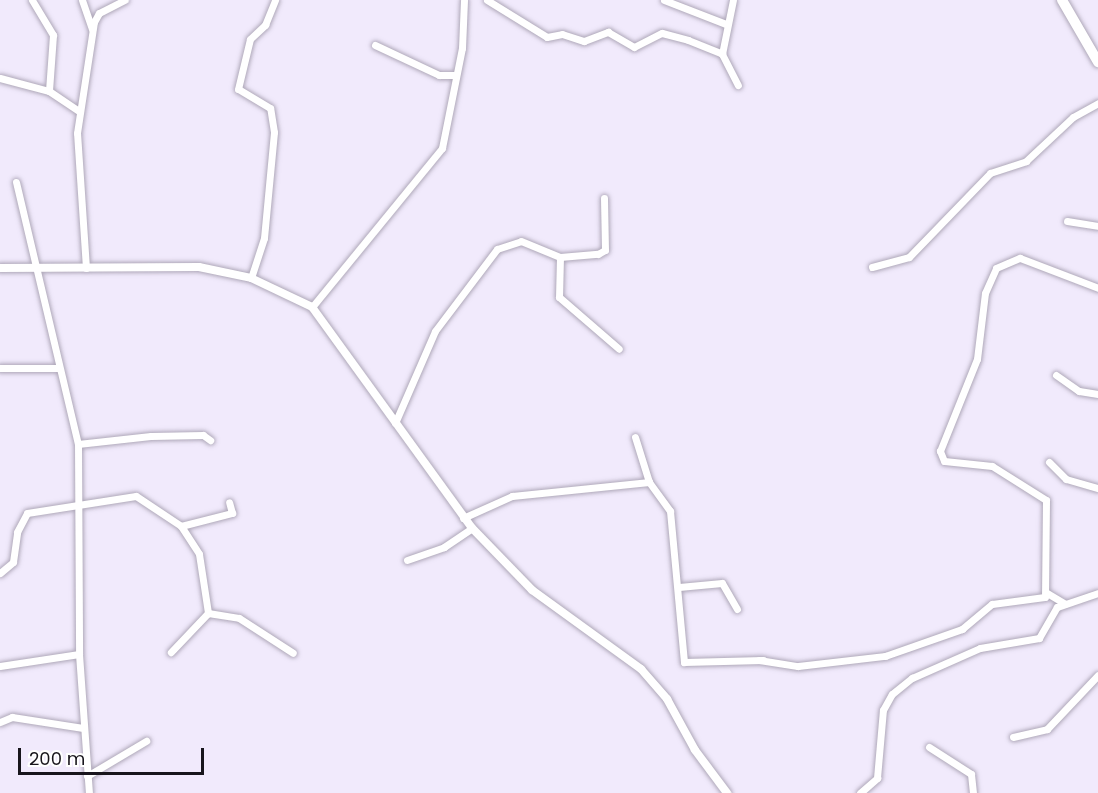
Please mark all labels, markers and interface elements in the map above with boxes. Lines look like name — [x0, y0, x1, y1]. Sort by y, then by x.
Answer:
scale bar — [21, 736, 207, 774]
text: 200 m — [29, 746, 85, 771]

